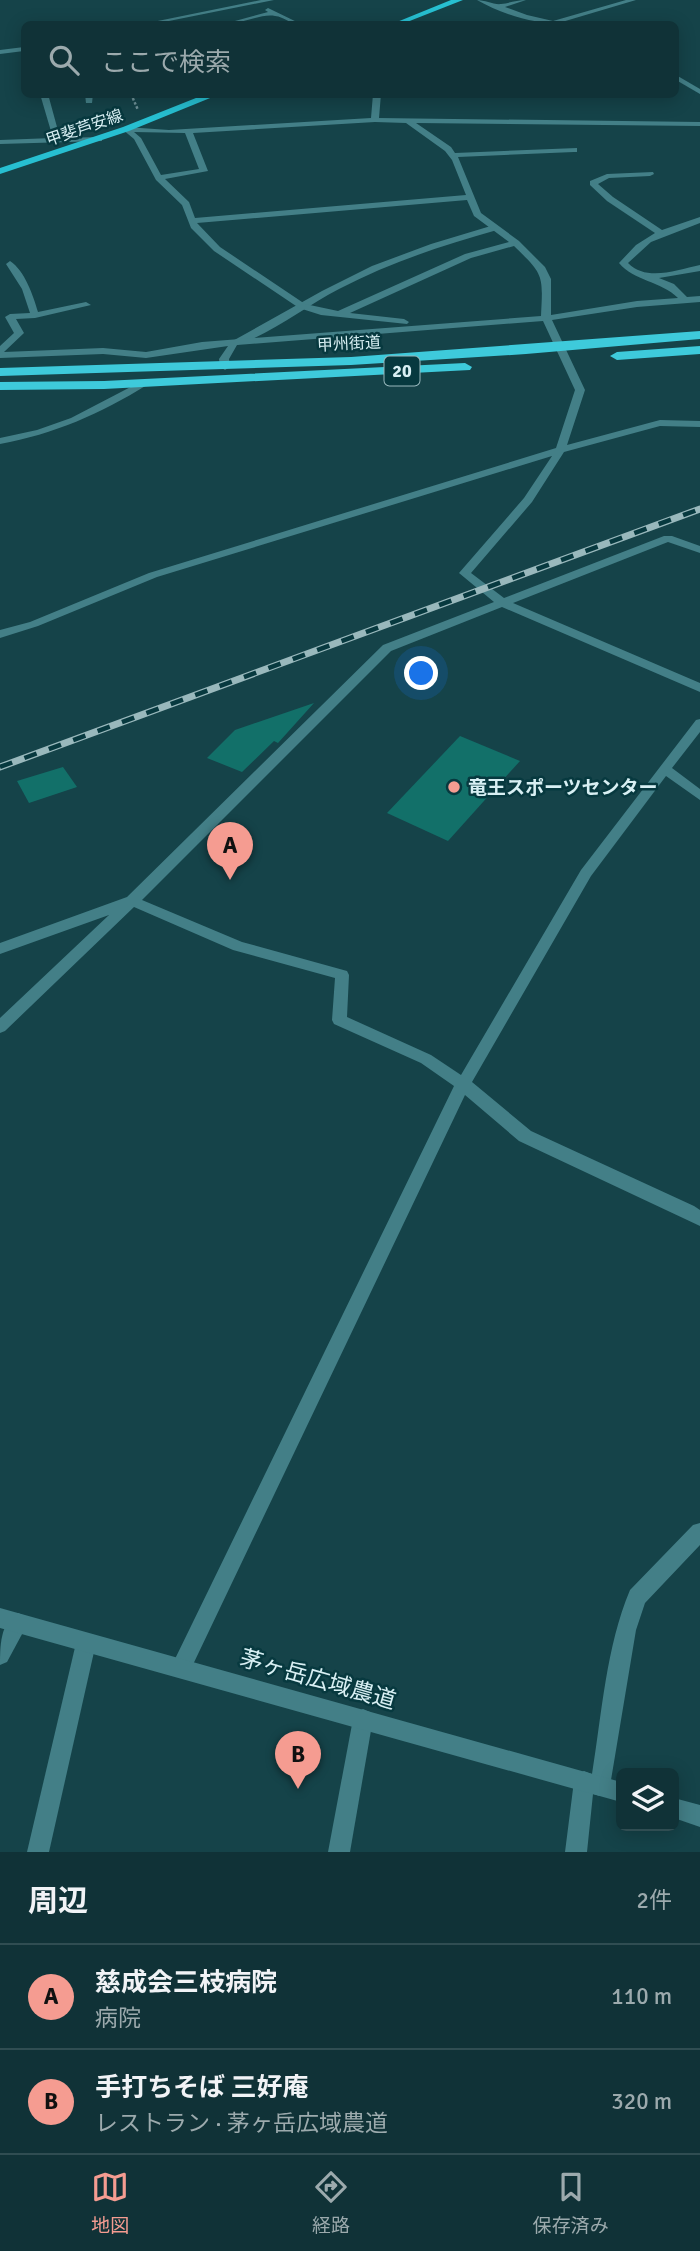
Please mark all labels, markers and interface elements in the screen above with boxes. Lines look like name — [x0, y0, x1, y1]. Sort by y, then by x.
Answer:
search box — [21, 21, 679, 98]
icon: search — [45, 41, 83, 79]
text: ここで検索 — [101, 47, 231, 79]
street label: 甲斐芦安線 — [43, 105, 125, 150]
street label: 甲州街道 — [317, 332, 382, 356]
road number: 20 — [384, 356, 420, 386]
your location — [404, 656, 438, 690]
place label: 竜王スポーツセンター — [468, 776, 658, 800]
marker: 竜王スポーツセンター — [446, 779, 462, 795]
pin: A — [207, 822, 253, 880]
street label: 茅ヶ岳広域農道 — [236, 1643, 399, 1716]
pin: B — [275, 1731, 321, 1789]
map controls — [616, 1768, 679, 1831]
button: layers — [616, 1768, 679, 1831]
text: 周辺 — [28, 1883, 88, 1920]
text: 2件 — [637, 1886, 672, 1915]
text: 慈成会三枝病院 — [95, 1967, 277, 1999]
text: A — [44, 1982, 58, 2011]
text: 110 m — [611, 1982, 672, 2011]
text: 病院 — [95, 2004, 141, 2033]
text: 手打ちそば 三好庵 — [95, 2072, 309, 2104]
text: B — [44, 2087, 58, 2116]
text: 320 m — [611, 2087, 672, 2116]
text: レストラン · 茅ヶ岳広域農道 — [95, 2109, 388, 2138]
tab: 地図 — [91, 2168, 129, 2238]
tab: 経路 — [312, 2168, 350, 2238]
tab: 保存済み — [533, 2168, 609, 2238]

